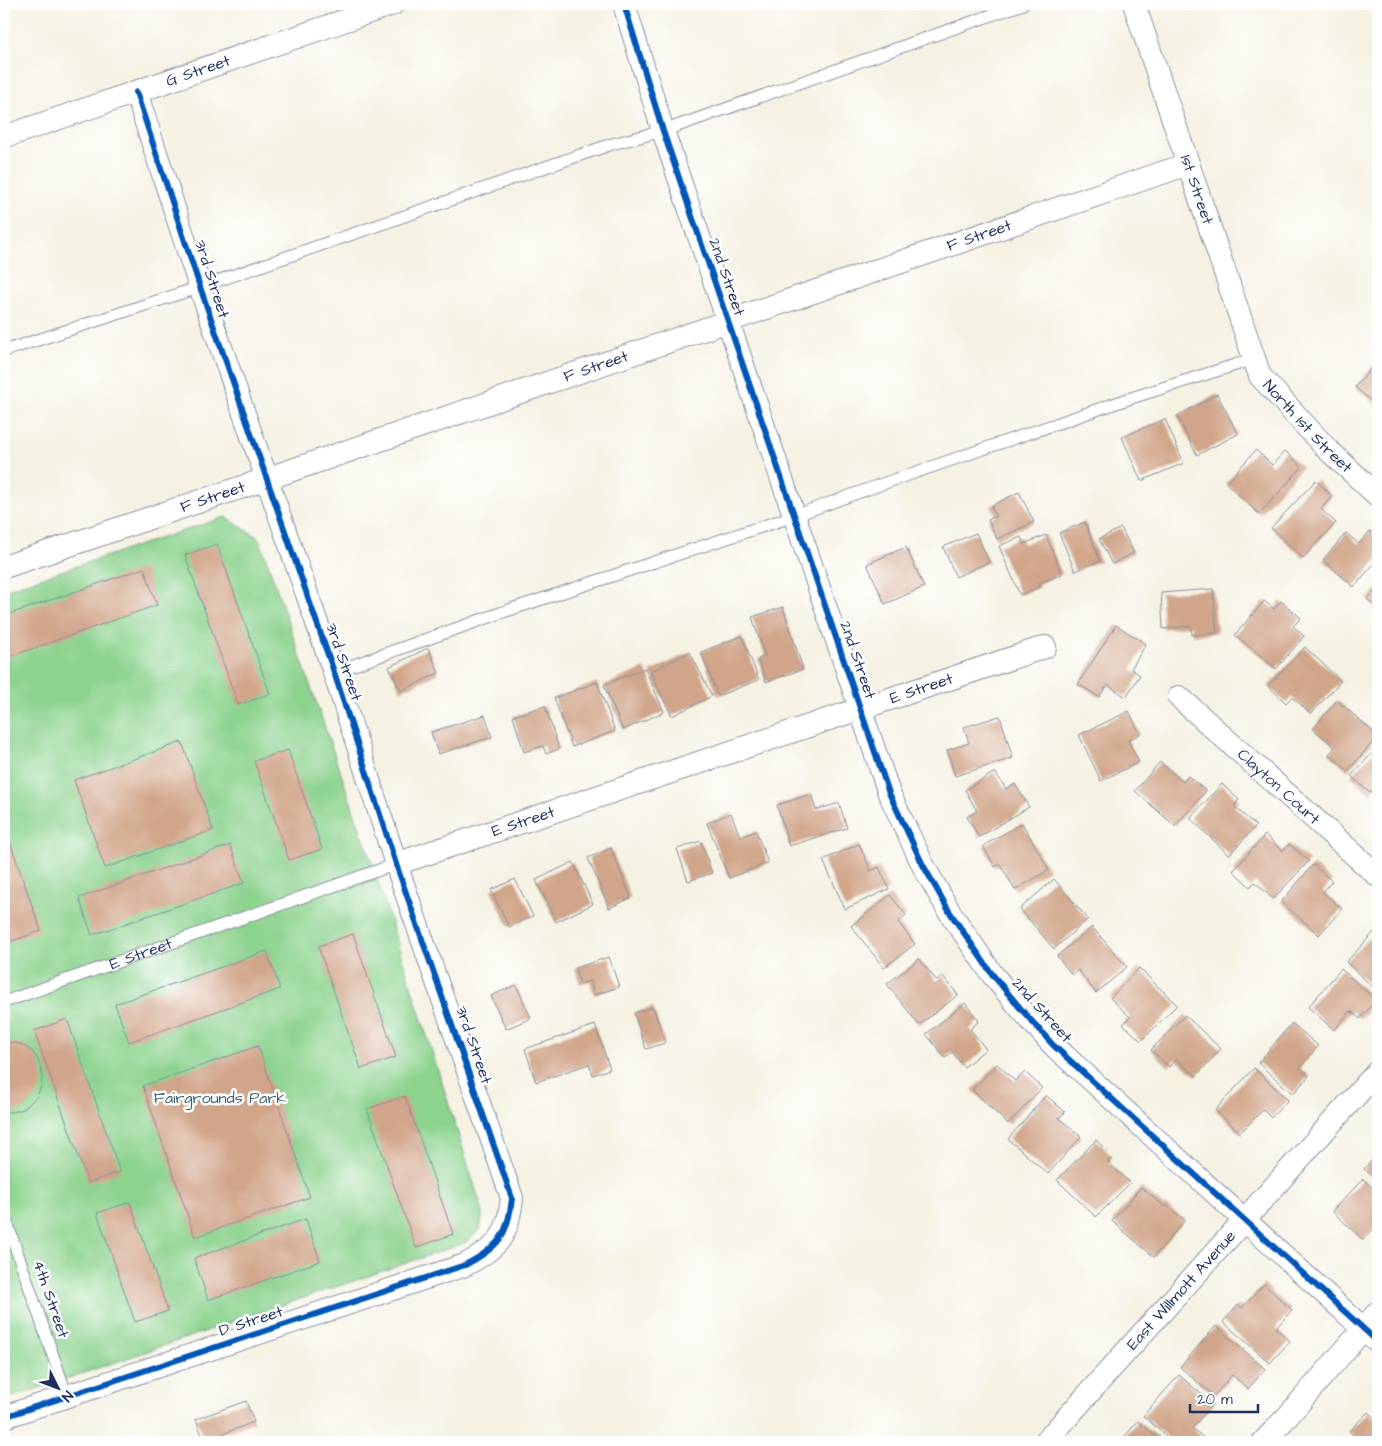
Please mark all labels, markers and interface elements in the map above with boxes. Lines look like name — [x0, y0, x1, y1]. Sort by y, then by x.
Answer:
street label: G Street — [163, 49, 234, 92]
street label: 1st Street — [1175, 152, 1219, 228]
street label: F Street — [944, 214, 1015, 257]
street label: 2nd Street — [703, 235, 751, 319]
street label: 3rd Street — [189, 237, 235, 321]
street label: F Street — [561, 345, 632, 388]
street label: North 1st Street — [1258, 375, 1357, 478]
street label: F Street — [177, 476, 248, 518]
street label: 2nd Street — [834, 618, 882, 702]
street label: 3rd Street — [320, 620, 368, 704]
street label: E Street — [887, 667, 956, 709]
street label: Clayton Court — [1232, 744, 1325, 830]
street label: E Street — [489, 801, 558, 842]
street label: E Street — [106, 932, 176, 975]
street label: 2nd Street — [1007, 972, 1078, 1048]
street label: 3rd Street — [450, 1003, 498, 1087]
park label: Fairgrounds Park — [154, 1087, 286, 1110]
street label: East Willmott Avenue — [1122, 1225, 1241, 1355]
street label: 4th Street — [27, 1257, 75, 1341]
street label: D Street — [216, 1300, 286, 1342]
north arrow — [32, 1364, 82, 1414]
scale bar — [1190, 1381, 1257, 1413]
text: N — [56, 1386, 77, 1406]
text: 20 m — [1197, 1389, 1233, 1410]

